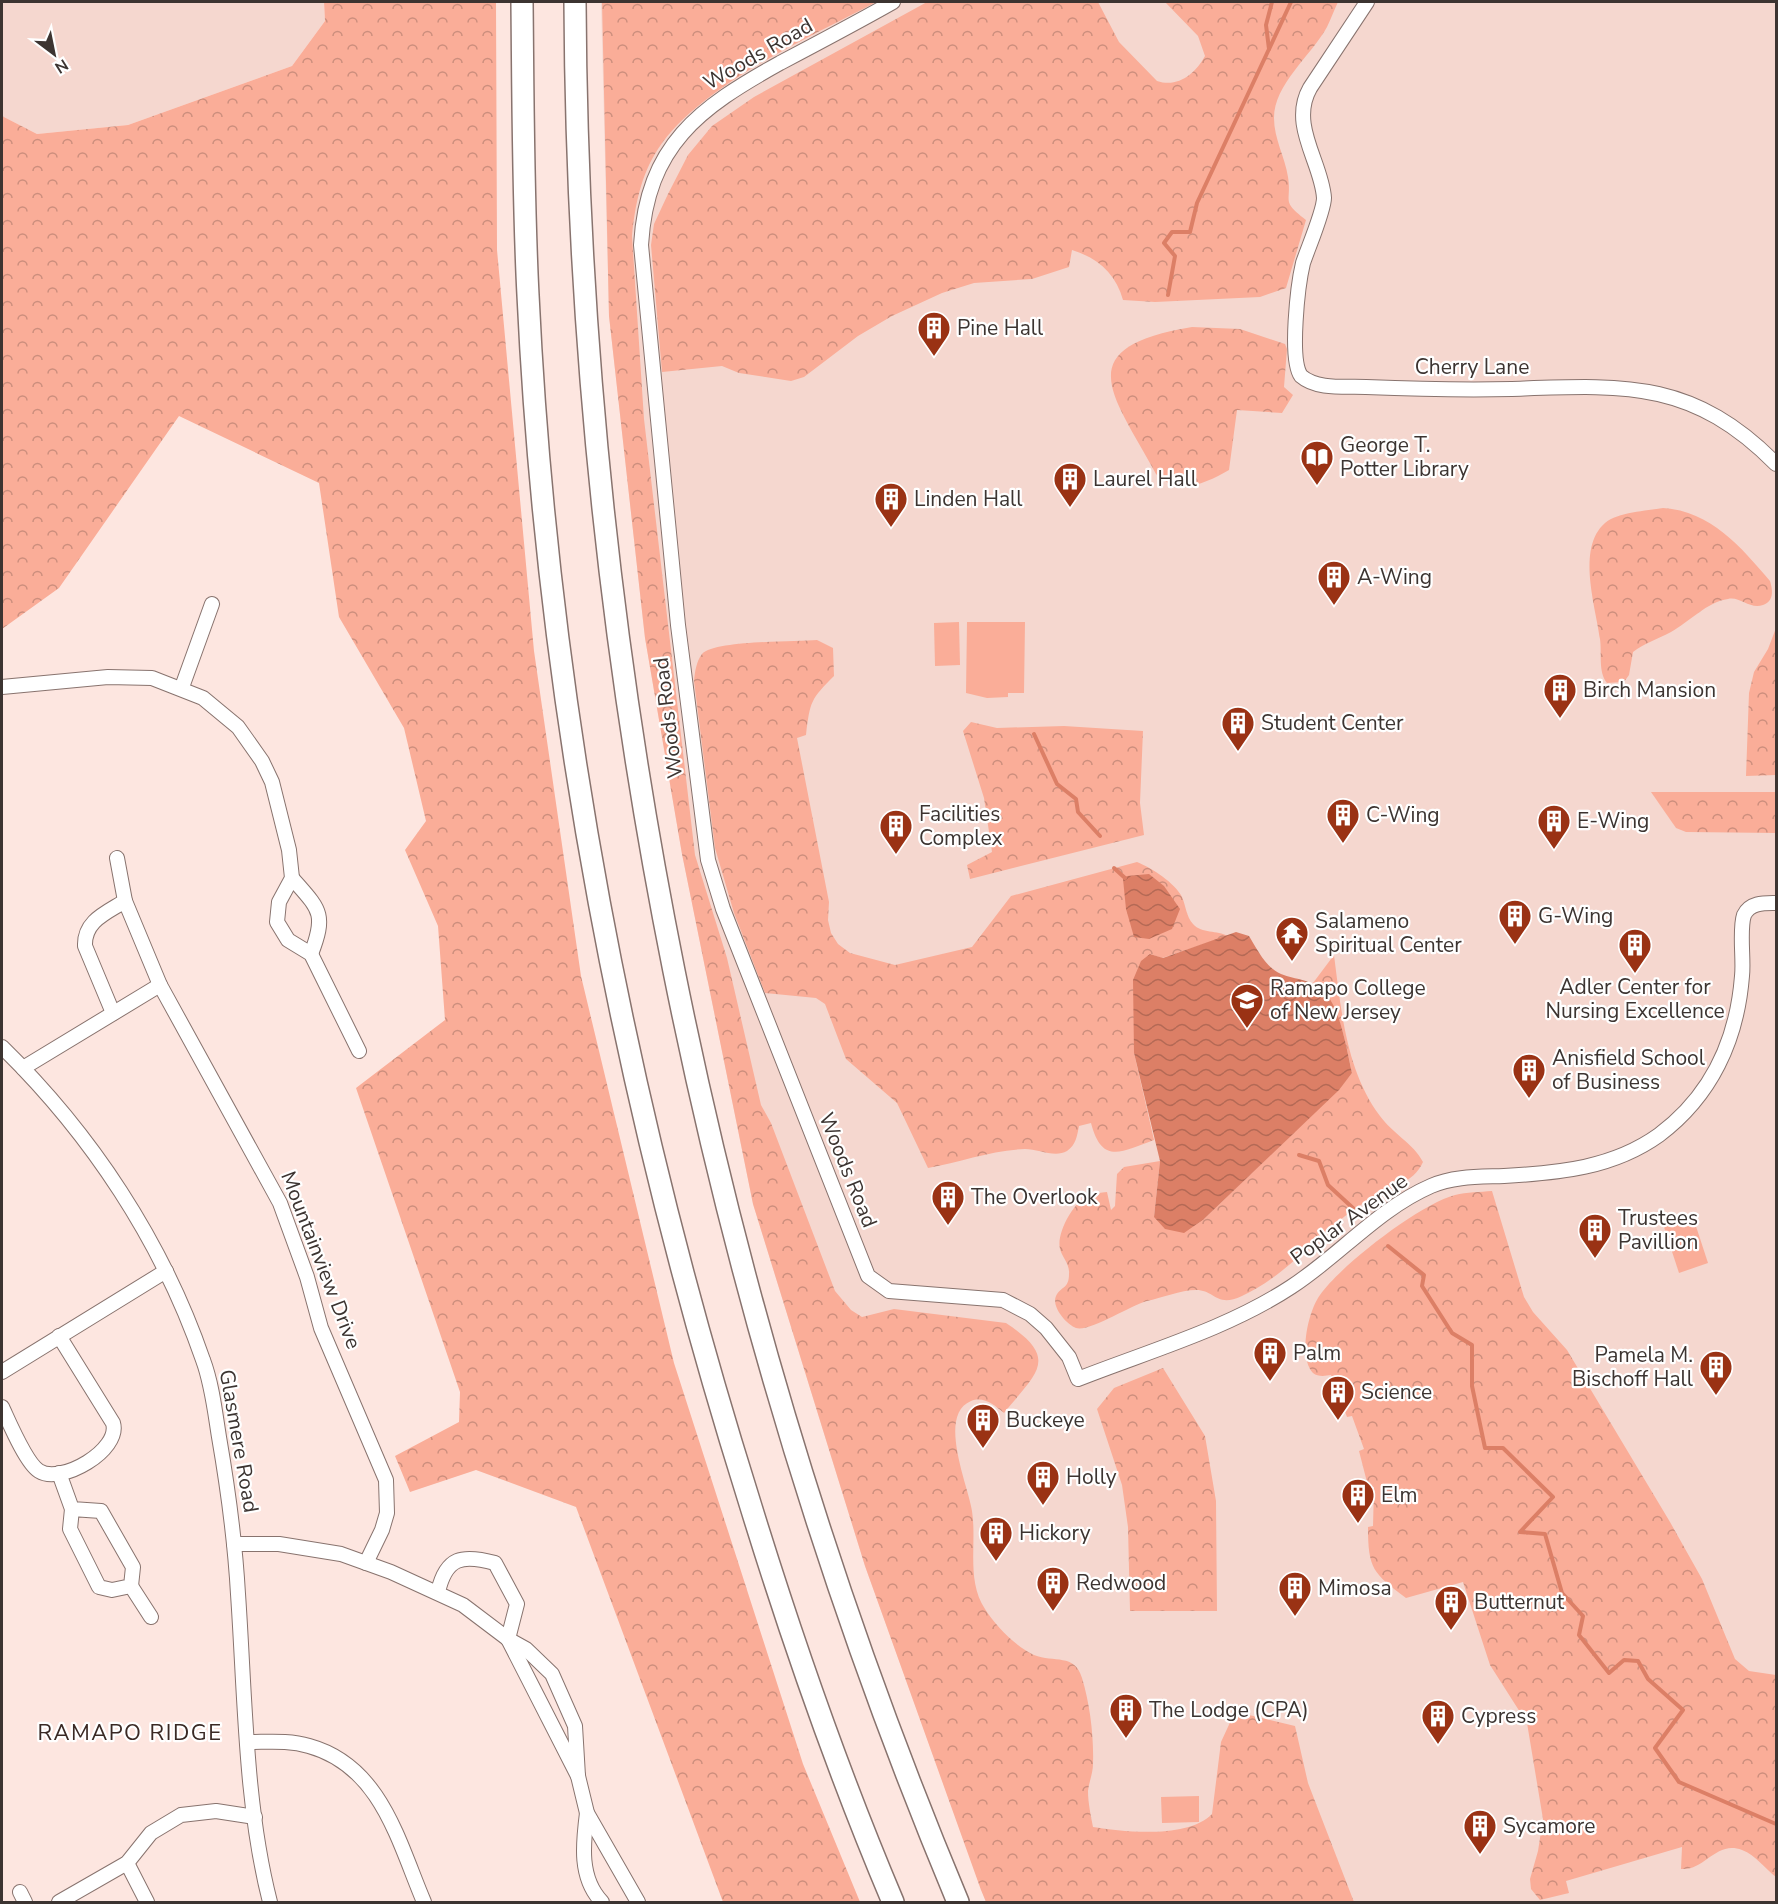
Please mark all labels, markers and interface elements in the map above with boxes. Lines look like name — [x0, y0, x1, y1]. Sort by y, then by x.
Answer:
street label: Woods Road — [698, 11, 818, 97]
north arrow — [24, 24, 84, 84]
text: N — [51, 53, 72, 78]
building icon: Pine Hall — [916, 310, 952, 357]
place label: Pine Hall — [957, 314, 1044, 342]
street label: Cherry Lane — [1415, 353, 1529, 381]
place label: George T. Potter Library — [1340, 431, 1469, 483]
library icon: George T. Potter Library — [1299, 439, 1335, 486]
building icon: Laurel Hall — [1052, 461, 1088, 508]
place label: Laurel Hall — [1093, 465, 1198, 493]
building icon: Linden Hall — [873, 481, 909, 528]
place label: Linden Hall — [914, 485, 1023, 513]
building icon: A-Wing — [1316, 559, 1352, 606]
place label: A-Wing — [1357, 563, 1432, 591]
street label: Woods Road — [647, 656, 689, 780]
building icon: Birch Mansion — [1542, 672, 1578, 719]
place label: Birch Mansion — [1583, 676, 1716, 704]
building icon: Student Center — [1220, 705, 1256, 752]
place label: Student Center — [1261, 709, 1404, 737]
building icon: C-Wing — [1325, 797, 1361, 844]
place label: Facilities Complex — [919, 800, 1003, 852]
place label: C-Wing — [1366, 801, 1440, 829]
building icon: E-Wing — [1536, 803, 1572, 850]
place label: E-Wing — [1577, 807, 1649, 835]
building icon: Facilities Complex — [878, 808, 914, 855]
building icon: G-Wing — [1497, 898, 1533, 945]
place label: G-Wing — [1538, 902, 1613, 930]
place label: Salameno Spiritual Center — [1315, 907, 1462, 959]
temple icon: Salameno Spiritual Center — [1274, 915, 1310, 962]
building icon: Adler Center for Nursing Excellence — [1617, 927, 1653, 974]
place label: Adler Center for Nursing Excellence — [1545, 973, 1725, 1025]
place label: Ramapo College of New Jersey — [1270, 974, 1426, 1026]
school or university icon: Ramapo College of New Jersey — [1229, 982, 1265, 1029]
place label: Anisfield School of Business — [1552, 1044, 1706, 1096]
building icon: Anisfield School of Business — [1511, 1052, 1547, 1099]
street label: Woods Road — [812, 1108, 884, 1232]
street label: Mountainview Drive — [274, 1167, 368, 1353]
street label: Poplar Avenue — [1285, 1167, 1413, 1271]
building icon: The Overlook — [930, 1179, 966, 1226]
place label: The Overlook — [971, 1183, 1098, 1211]
place label: Trustees Pavillion — [1618, 1204, 1698, 1256]
building icon: Trustees Pavillion — [1577, 1212, 1613, 1259]
building icon: Palm — [1252, 1335, 1288, 1382]
place label: Palm — [1293, 1339, 1341, 1367]
place label: Pamela M. Bischoff Hall — [1572, 1341, 1694, 1393]
building icon: Pamela M. Bischoff Hall — [1698, 1349, 1734, 1396]
street label: Glasmere Road — [213, 1367, 265, 1515]
building icon: Science — [1320, 1374, 1356, 1421]
place label: Science — [1361, 1378, 1432, 1406]
building icon: Buckeye — [965, 1402, 1001, 1449]
place label: Buckeye — [1006, 1406, 1085, 1434]
building icon: Holly — [1025, 1459, 1061, 1506]
place label: Holly — [1066, 1463, 1117, 1491]
building icon: Elm — [1340, 1477, 1376, 1524]
place label: Elm — [1381, 1481, 1417, 1509]
building icon: Hickory — [978, 1515, 1014, 1562]
place label: Hickory — [1019, 1519, 1091, 1547]
building icon: Redwood — [1035, 1565, 1071, 1612]
place label: Redwood — [1076, 1569, 1166, 1597]
building icon: Mimosa — [1277, 1570, 1313, 1617]
place label: Mimosa — [1318, 1574, 1392, 1602]
building icon: Butternut — [1433, 1584, 1469, 1631]
place label: Butternut — [1474, 1588, 1565, 1616]
building icon: The Lodge (CPA) — [1108, 1692, 1144, 1739]
place label: The Lodge (CPA) — [1149, 1696, 1309, 1724]
building icon: Cypress — [1420, 1698, 1456, 1745]
place label: Cypress — [1461, 1702, 1536, 1730]
district label: RAMAPO RIDGE — [37, 1718, 223, 1748]
building icon: Sycamore — [1462, 1808, 1498, 1855]
place label: Sycamore — [1503, 1812, 1595, 1840]

